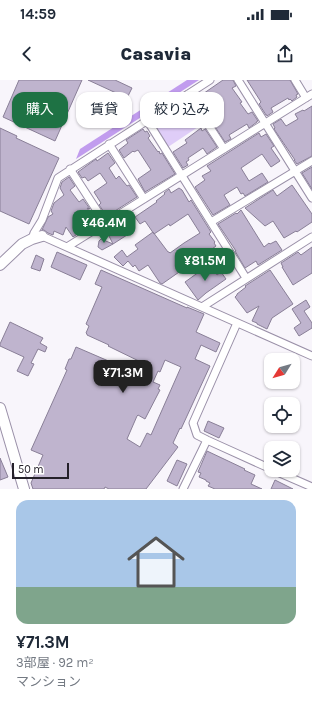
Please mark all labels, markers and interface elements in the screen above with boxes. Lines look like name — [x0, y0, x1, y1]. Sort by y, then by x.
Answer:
text: 14:59 — [20, 5, 56, 23]
icon: back — [16, 43, 38, 65]
text: Casavia — [121, 43, 191, 65]
icon: share — [274, 43, 296, 65]
chip: 購入 — [12, 92, 68, 128]
chip: 賃貸 — [76, 92, 132, 128]
chip: 絞り込み — [140, 92, 224, 128]
pin: ¥46.4M — [71, 210, 137, 244]
text: ¥46.4M — [81, 215, 127, 230]
pin: ¥81.5M — [172, 248, 238, 282]
text: ¥81.5M — [184, 253, 226, 268]
north arrow — [264, 353, 300, 389]
map controls — [264, 353, 300, 477]
pin: ¥71.3M — [90, 360, 156, 394]
text: ¥71.3M — [103, 365, 143, 380]
button: locate — [264, 397, 300, 433]
button: layers — [264, 441, 300, 477]
scale bar — [12, 461, 69, 480]
text: 50 m — [18, 463, 44, 476]
icon: home — [120, 526, 192, 598]
text: ¥71.3M — [16, 632, 70, 652]
text: 3部屋 · 92 m² — [16, 655, 94, 670]
text: マンション — [16, 674, 81, 689]

